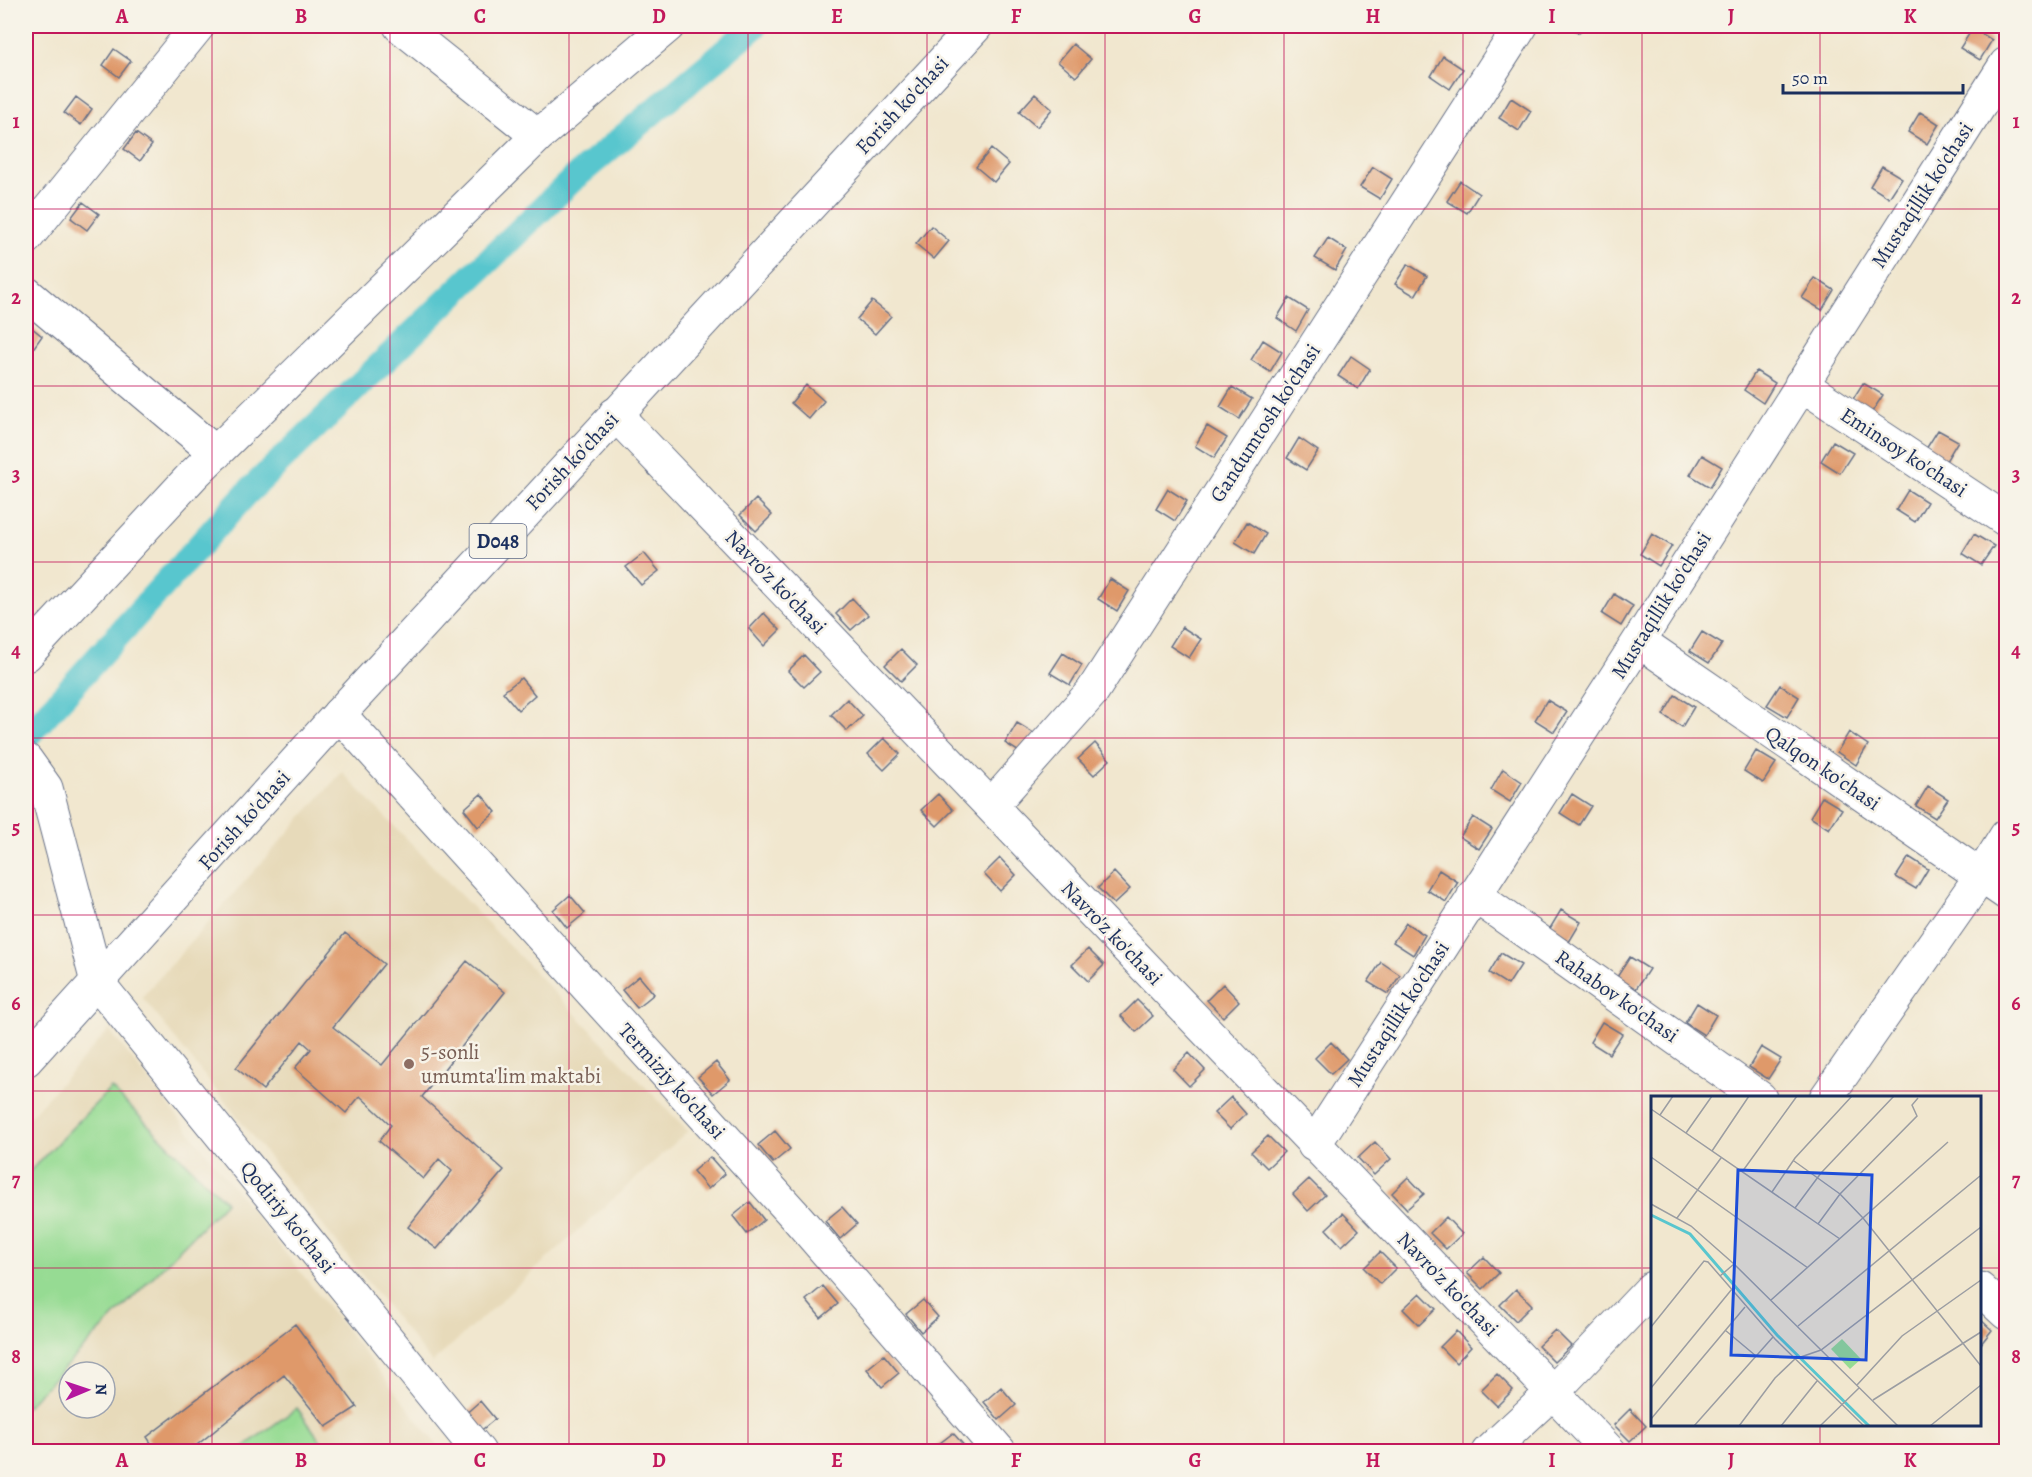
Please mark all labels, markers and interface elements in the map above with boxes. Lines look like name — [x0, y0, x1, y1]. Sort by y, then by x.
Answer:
text: A — [115, 3, 129, 30]
text: B — [295, 3, 307, 30]
text: C — [474, 3, 486, 30]
text: D — [652, 3, 666, 30]
text: E — [831, 3, 843, 30]
text: F — [1011, 3, 1022, 30]
text: G — [1188, 3, 1202, 30]
text: H — [1366, 3, 1381, 30]
text: I — [1548, 3, 1556, 30]
text: J — [1728, 3, 1735, 30]
text: K — [1903, 3, 1917, 30]
street label: Forish ko'chasi — [849, 50, 955, 160]
scale bar — [1783, 57, 1963, 95]
text: 50 m — [1792, 66, 1828, 90]
text: 1 — [12, 108, 20, 135]
text: 1 — [2012, 108, 2020, 135]
street label: Mustaqillik ko'chasi — [1864, 117, 1980, 273]
text: 2 — [11, 284, 21, 311]
text: 2 — [2011, 284, 2021, 311]
street label: Gandumtosh ko'chasi — [1203, 338, 1327, 508]
street label: Eminsoy ko'chasi — [1835, 401, 1973, 504]
street label: Forish ko'chasi — [519, 406, 625, 516]
text: 3 — [12, 461, 20, 488]
text: 3 — [2012, 461, 2020, 488]
road number: D048 — [470, 524, 526, 558]
street label: Navro'z ko'chasi — [719, 524, 833, 640]
street label: Mustaqillik ko'chasi — [1604, 526, 1718, 684]
text: 4 — [11, 637, 21, 664]
text: 4 — [2011, 637, 2021, 664]
street label: Qalqon ko'chasi — [1760, 719, 1886, 817]
street label: Forish ko'chasi — [192, 764, 296, 876]
text: 5 — [12, 814, 20, 841]
text: 5 — [2012, 814, 2020, 841]
street label: Navro'z ko'chasi — [1055, 875, 1169, 991]
street label: Mustaqillik ko'chasi — [1340, 936, 1456, 1092]
street label: Rahabov ko'chasi — [1550, 943, 1684, 1049]
text: 6 — [11, 990, 21, 1017]
text: 6 — [2011, 990, 2021, 1017]
street label: Termiziy ko'chasi — [612, 1017, 732, 1145]
place label: 5-sonli umumta'lim maktabi — [421, 1038, 601, 1090]
marker: 5-sonli umumta'lim maktabi — [402, 1057, 416, 1071]
inset map — [1651, 1096, 1981, 1426]
street label: Qodiriy ko'chasi — [234, 1155, 342, 1279]
text: 7 — [12, 1166, 21, 1193]
text: 7 — [2012, 1166, 2021, 1193]
street label: Navro'z ko'chasi — [1391, 1226, 1505, 1342]
text: 8 — [11, 1343, 21, 1370]
text: 8 — [2011, 1343, 2021, 1370]
north arrow — [57, 1360, 117, 1420]
text: N — [90, 1383, 112, 1396]
text: A — [115, 1447, 129, 1474]
text: B — [295, 1447, 307, 1474]
text: C — [474, 1447, 486, 1474]
text: D — [652, 1447, 666, 1474]
text: E — [831, 1447, 843, 1474]
text: F — [1011, 1447, 1022, 1474]
text: G — [1188, 1447, 1202, 1474]
text: H — [1366, 1447, 1381, 1474]
text: I — [1548, 1447, 1556, 1474]
text: J — [1728, 1447, 1735, 1474]
text: K — [1903, 1447, 1917, 1474]

